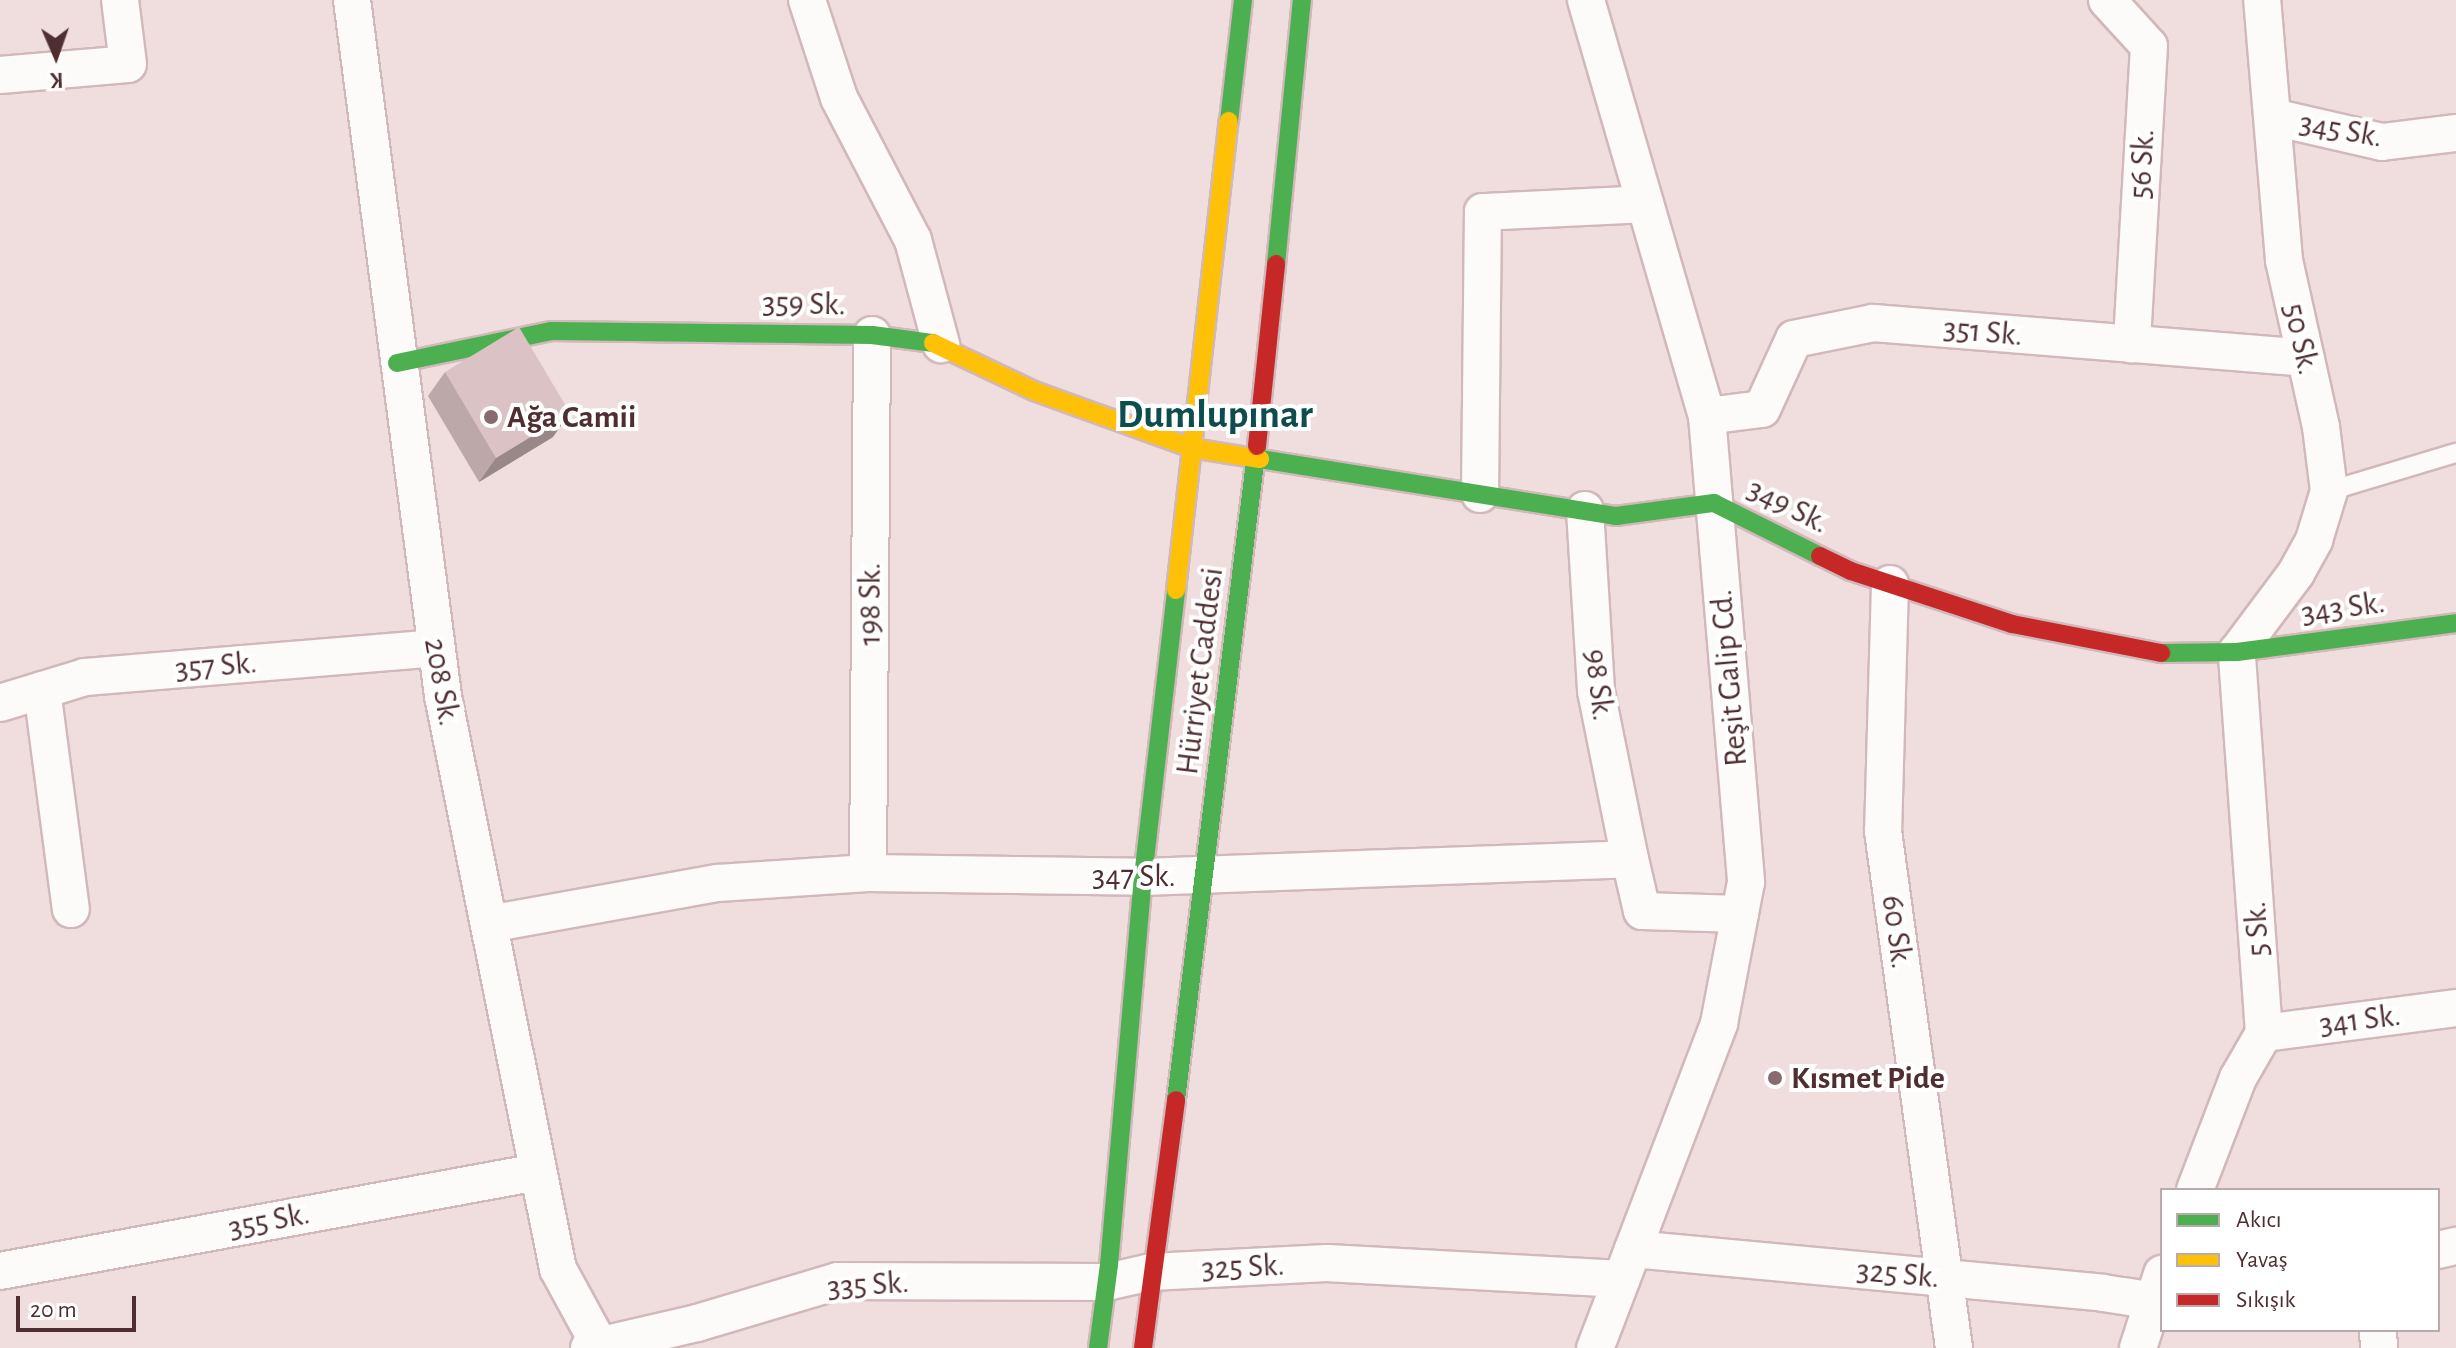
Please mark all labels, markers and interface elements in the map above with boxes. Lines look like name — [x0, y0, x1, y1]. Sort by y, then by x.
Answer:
north arrow — [16, 16, 96, 96]
text: K — [50, 69, 64, 91]
street label: 345 Sk. — [2296, 104, 2386, 156]
street label: 56 Sk. — [2121, 128, 2163, 200]
street label: 359 Sk. — [762, 284, 846, 324]
street label: 50 Sk. — [2274, 299, 2328, 379]
street label: 351 Sk. — [1942, 309, 2024, 355]
district label: Dumlupınar — [1117, 391, 1313, 439]
place label: Ağa Camii — [507, 398, 636, 436]
marker: Ağa Camii — [482, 408, 500, 426]
street label: 349 Sk. — [1741, 470, 1835, 542]
street label: 198 Sk. — [851, 562, 889, 646]
street label: Hürriyet Caddesi — [1168, 565, 1232, 777]
street label: 343 Sk. — [2299, 583, 2387, 633]
street label: Reşit Galip Cd. — [1702, 588, 1756, 768]
street label: 208 Sk. — [415, 635, 469, 729]
street label: 357 Sk. — [174, 643, 258, 689]
street label: 98 Sk. — [1576, 647, 1622, 723]
street label: 347 Sk. — [1092, 857, 1176, 895]
street label: 60 Sk. — [1873, 893, 1921, 971]
street label: 5 Sk. — [2236, 900, 2278, 958]
street label: 341 Sk. — [2317, 996, 2403, 1044]
place label: Kısmet Pide — [1791, 1059, 1945, 1097]
marker: Kısmet Pide — [1766, 1069, 1784, 1087]
legend — [2160, 1188, 2440, 1332]
street label: 355 Sk. — [225, 1194, 313, 1248]
text: Akıcı — [2236, 1208, 2282, 1232]
street label: 325 Sk. — [1201, 1246, 1285, 1288]
text: Yavaş — [2236, 1248, 2288, 1272]
street label: 325 Sk. — [1855, 1251, 1941, 1297]
street label: 335 Sk. — [826, 1263, 910, 1307]
scale bar — [20, 1280, 140, 1330]
text: Sıkışık — [2236, 1288, 2296, 1312]
text: 20 m — [30, 1298, 77, 1322]

